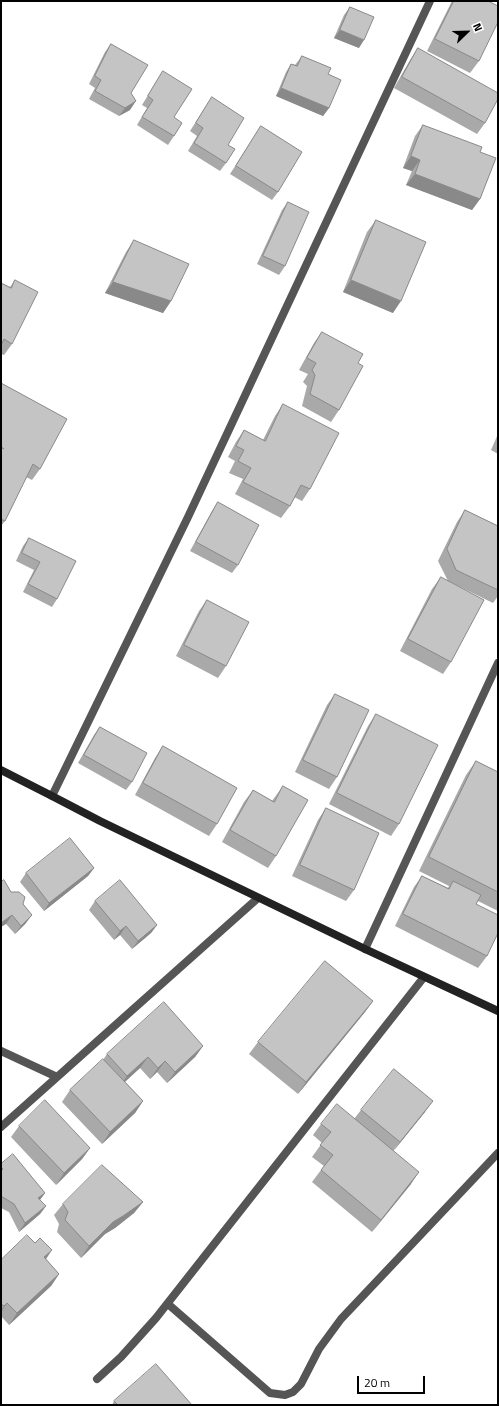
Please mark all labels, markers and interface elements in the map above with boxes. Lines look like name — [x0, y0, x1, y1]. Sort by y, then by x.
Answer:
north arrow — [447, 12, 487, 52]
text: N — [469, 21, 487, 34]
scale bar — [359, 1368, 427, 1394]
text: 20 m — [364, 1373, 390, 1392]

